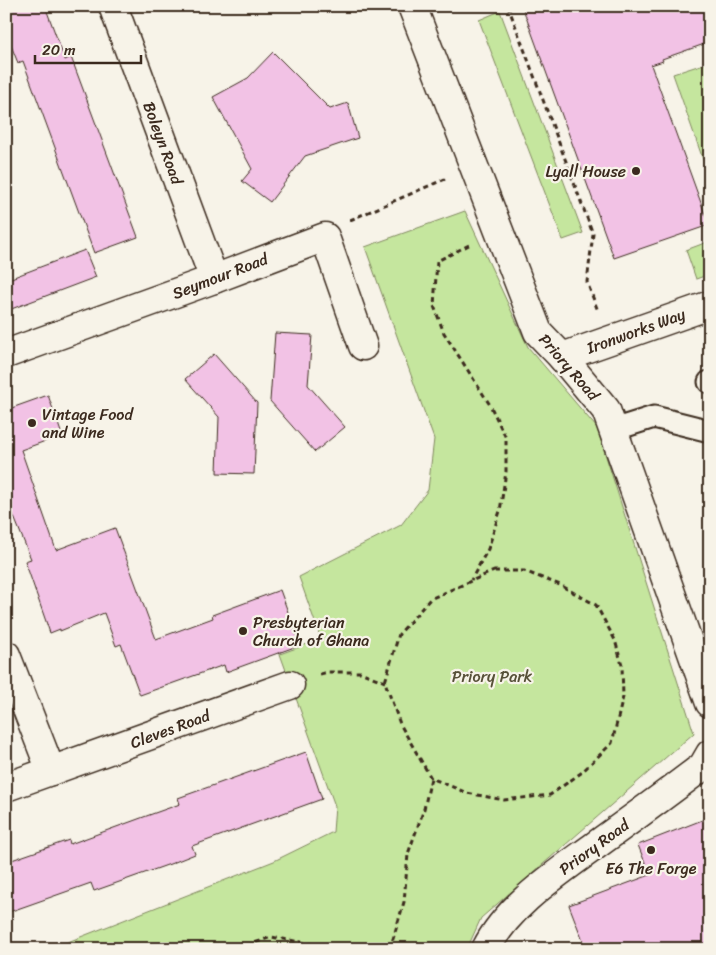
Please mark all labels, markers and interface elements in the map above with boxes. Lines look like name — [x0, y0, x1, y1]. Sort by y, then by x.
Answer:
scale bar — [35, 32, 141, 64]
text: 20 m — [42, 37, 76, 63]
street label: Boleyn Road — [135, 98, 192, 190]
place label: Lyall House — [545, 157, 626, 186]
marker: Lyall House — [630, 165, 642, 177]
street label: Seymour Road — [168, 244, 274, 308]
street label: Ironworks Way — [582, 299, 690, 363]
street label: Priory Road — [531, 327, 608, 409]
place label: Vintage Food and Wine — [42, 400, 134, 447]
marker: Vintage Food and Wine — [26, 417, 38, 429]
place label: Presbyterian Church of Ghana — [253, 608, 369, 655]
marker: Presbyterian Church of Ghana — [237, 625, 249, 637]
park label: Priory Park — [452, 662, 533, 691]
street label: Cleves Road — [126, 701, 216, 757]
street label: Priory Road — [552, 810, 637, 883]
marker: E6 The Forge — [645, 844, 657, 856]
place label: E6 The Forge — [606, 854, 697, 883]

